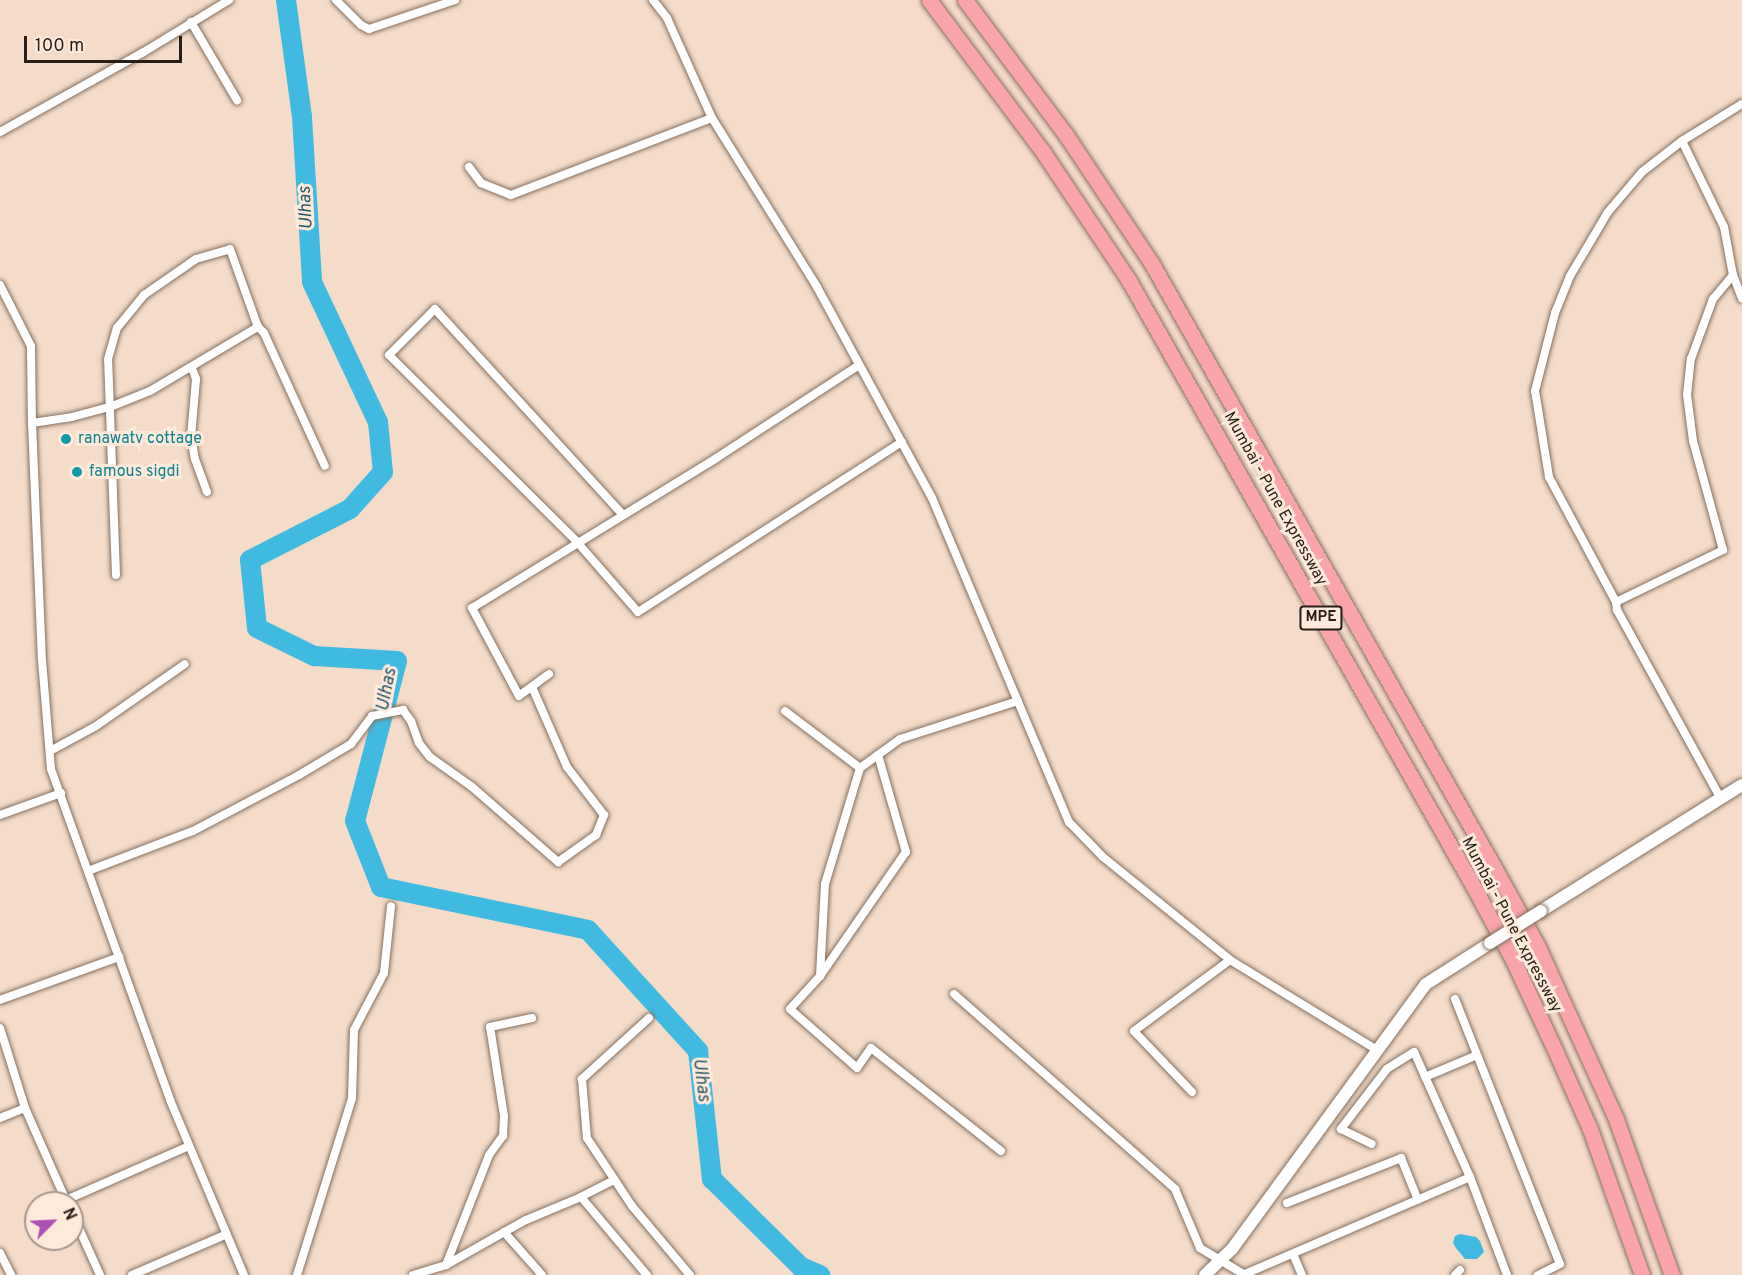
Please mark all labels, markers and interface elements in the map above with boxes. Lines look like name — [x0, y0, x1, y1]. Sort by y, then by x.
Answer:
scale bar — [27, 24, 184, 62]
text: 100 m — [35, 35, 84, 58]
water label: Ulhas — [295, 186, 319, 230]
street label: Mumbai - Pune Expressway — [1219, 409, 1331, 589]
place label: ranawatv cottage — [78, 429, 202, 449]
marker: ranawatv cottage — [59, 432, 73, 446]
place label: famous sigdi — [89, 462, 179, 482]
marker: famous sigdi — [70, 465, 84, 479]
road number: MPE — [1298, 606, 1344, 630]
water label: Ulhas — [373, 667, 403, 713]
street label: Mumbai - Pune Expressway — [1457, 834, 1565, 1016]
water label: Ulhas — [687, 1057, 713, 1103]
north arrow — [24, 1191, 84, 1251]
text: N — [57, 1205, 80, 1224]

